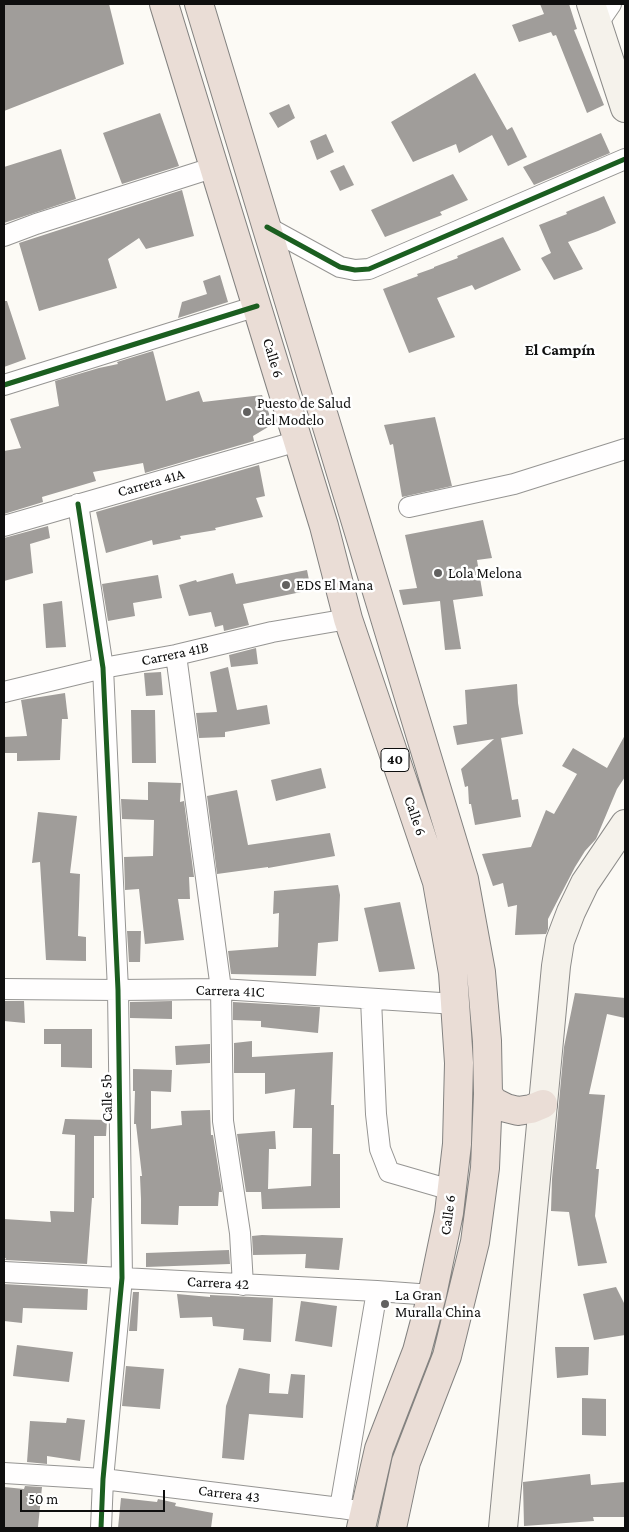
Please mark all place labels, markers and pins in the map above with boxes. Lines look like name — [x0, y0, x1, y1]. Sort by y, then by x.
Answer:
place label: Puesto de Salud del Modelo — [257, 394, 351, 429]
marker: Puesto de Salud del Modelo — [241, 406, 253, 418]
place label: Lola Melona — [448, 564, 522, 582]
marker: Lola Melona — [432, 567, 444, 579]
place label: EDS El Mana — [296, 576, 373, 594]
marker: EDS El Mana — [280, 579, 292, 591]
place label: La Gran Muralla China — [395, 1286, 481, 1321]
marker: La Gran Muralla China — [379, 1298, 391, 1310]

